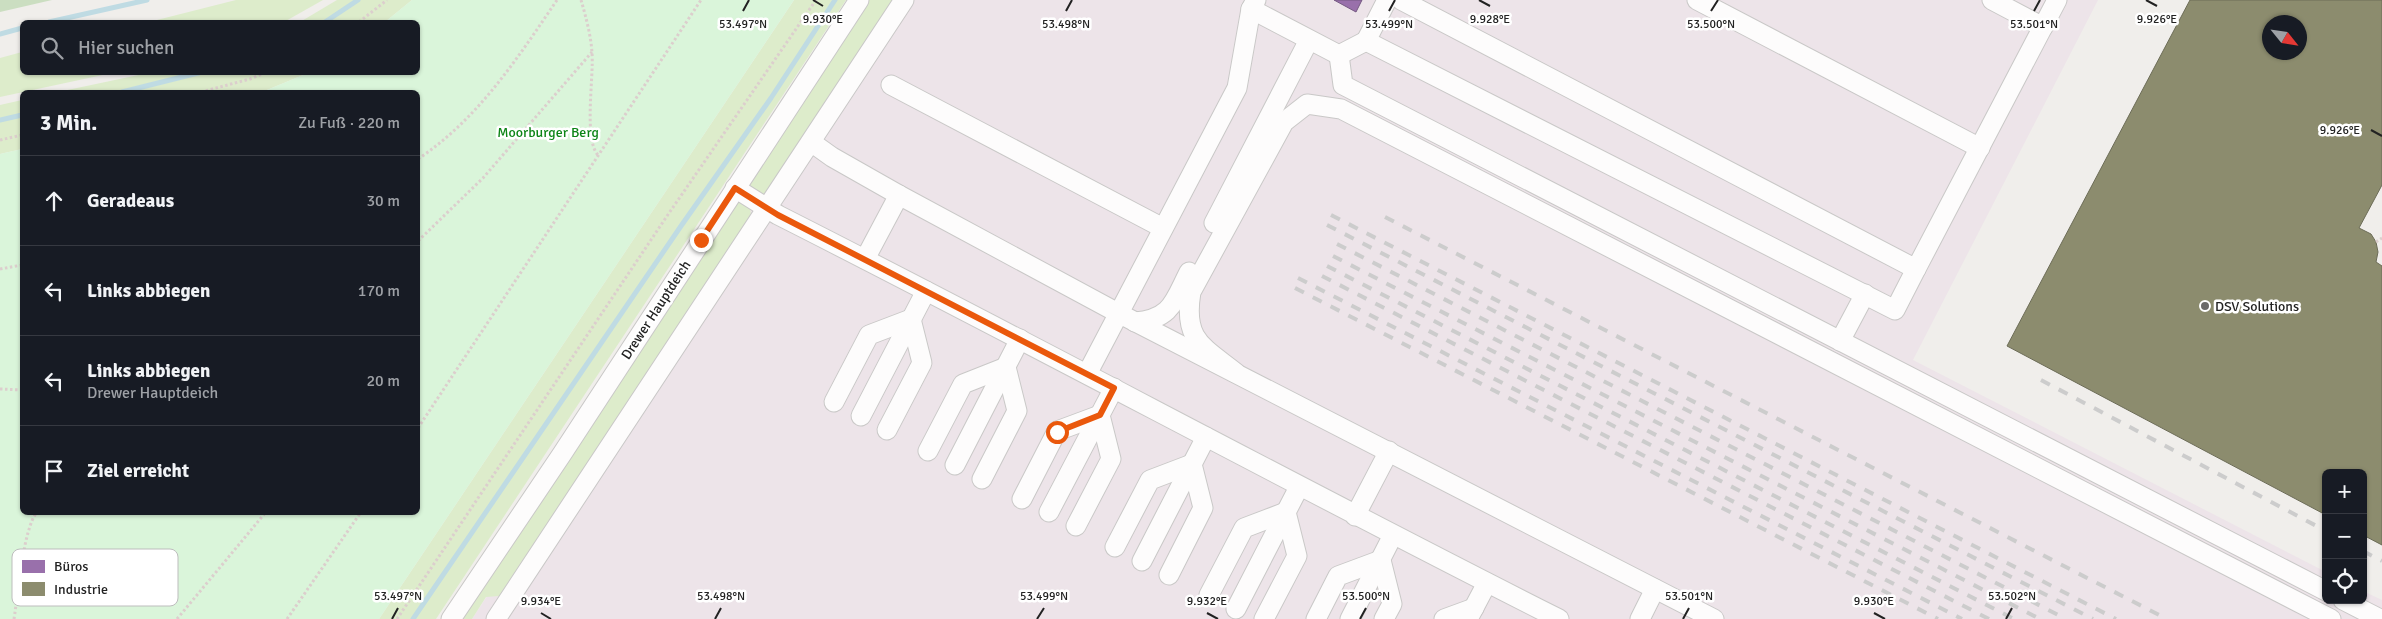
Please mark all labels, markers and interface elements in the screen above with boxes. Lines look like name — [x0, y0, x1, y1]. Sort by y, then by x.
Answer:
text: 9.930°E — [803, 12, 843, 27]
text: 9.928°E — [1470, 12, 1510, 27]
text: 9.926°E — [2137, 12, 2177, 27]
north arrow — [2262, 15, 2307, 60]
text: 53.497°N — [719, 17, 767, 32]
text: 53.498°N — [1042, 17, 1090, 32]
text: 53.499°N — [1365, 17, 1413, 32]
text: 53.500°N — [1687, 17, 1735, 32]
text: 53.501°N — [2010, 17, 2058, 32]
search box — [20, 20, 420, 75]
icon: search — [38, 34, 66, 62]
text: Hier suchen — [78, 36, 174, 60]
text: 3 Min. — [40, 110, 97, 136]
text: Zu Fuß · 220 m — [298, 113, 400, 133]
text: 9.926°E — [2320, 123, 2360, 138]
park label: Moorburger Berg — [497, 124, 599, 141]
icon: ahead — [40, 187, 68, 215]
text: Geradeaus — [87, 189, 174, 213]
text: 30 m — [366, 191, 400, 211]
route end — [690, 229, 713, 252]
street label: Drewer Hauptdeich — [618, 257, 694, 363]
icon: left — [40, 277, 68, 305]
text: Links abbiegen — [87, 279, 210, 303]
text: 170 m — [358, 281, 400, 301]
place label: DSV Solutions — [2215, 298, 2299, 315]
marker: DSV Solutions — [2199, 300, 2211, 312]
text: Links abbiegen — [87, 359, 210, 383]
icon: left — [40, 367, 68, 395]
text: 20 m — [366, 371, 400, 391]
text: Drewer Hauptdeich — [87, 383, 218, 403]
route start — [1046, 421, 1069, 444]
icon: arrive — [40, 457, 68, 485]
text: Ziel erreicht — [87, 459, 189, 483]
map controls — [2322, 469, 2367, 604]
button: + — [2322, 469, 2367, 514]
button: − — [2322, 514, 2367, 559]
legend — [12, 549, 178, 606]
text: Büros — [54, 558, 88, 575]
button: locate — [2322, 559, 2367, 604]
text: Industrie — [54, 581, 108, 598]
text: 53.497°N — [374, 589, 422, 604]
text: 53.498°N — [697, 589, 745, 604]
text: 53.499°N — [1020, 589, 1068, 604]
text: 53.500°N — [1342, 589, 1390, 604]
text: 53.501°N — [1665, 589, 1713, 604]
text: 53.502°N — [1988, 589, 2036, 604]
text: 9.934°E — [521, 594, 561, 609]
text: 9.932°E — [1187, 594, 1227, 609]
text: 9.930°E — [1854, 594, 1894, 609]

